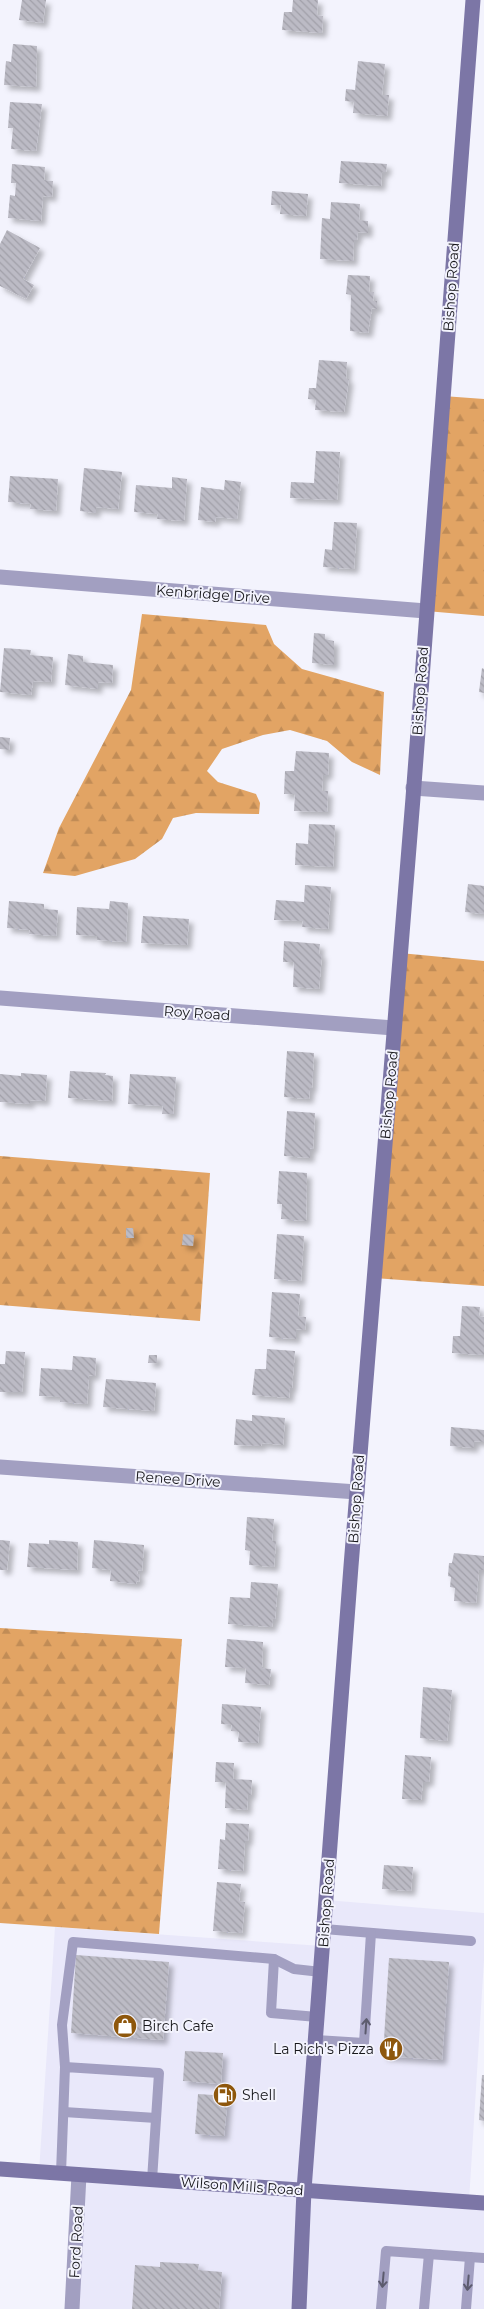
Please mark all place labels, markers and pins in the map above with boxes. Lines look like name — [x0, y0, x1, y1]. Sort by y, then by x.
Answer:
shop icon: Birch Cafe — [112, 2013, 138, 2039]
place label: Birch Cafe — [142, 2017, 214, 2035]
restaurant icon: La Rich's Pizza — [378, 2036, 404, 2062]
place label: La Rich's Pizza — [273, 2040, 374, 2058]
fuel station icon: Shell — [212, 2082, 238, 2108]
place label: Shell — [242, 2086, 276, 2104]

